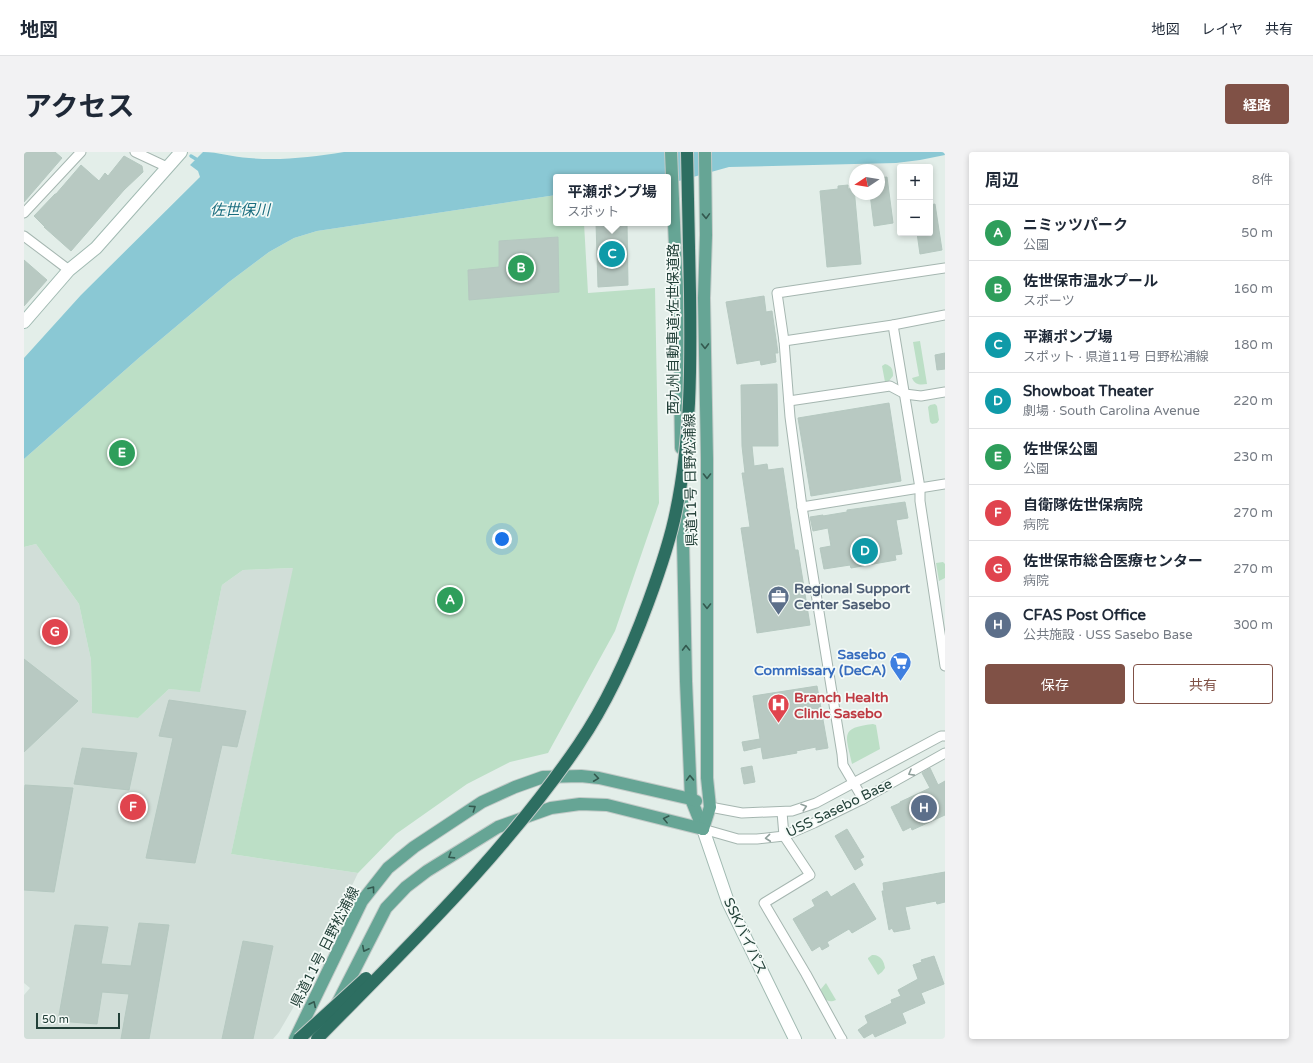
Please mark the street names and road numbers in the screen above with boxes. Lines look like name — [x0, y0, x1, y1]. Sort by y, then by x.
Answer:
street label: 西九州自動車道;佐世保道路 — [665, 243, 682, 415]
street label: 県道11号 日野松浦線 — [681, 413, 701, 547]
street label: USS Sasebo Base — [783, 775, 895, 841]
street label: 県道11号 日野松浦線 — [287, 884, 363, 1010]
street label: SSKバイパス — [720, 895, 770, 977]

